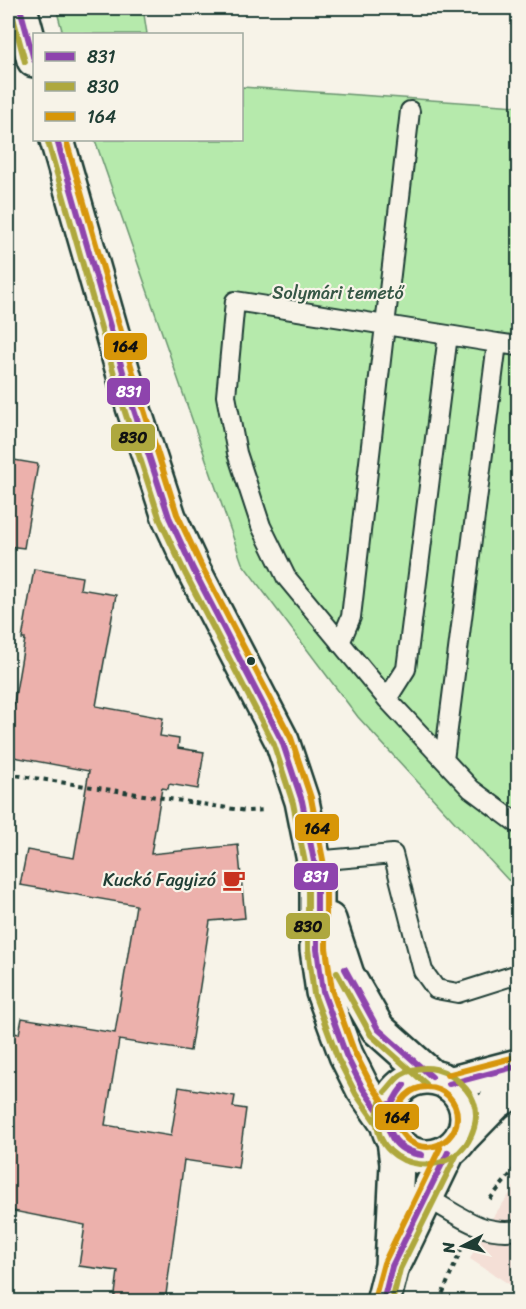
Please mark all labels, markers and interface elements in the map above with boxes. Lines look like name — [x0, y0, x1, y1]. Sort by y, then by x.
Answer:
legend — [33, 33, 243, 141]
text: 831 — [87, 41, 116, 73]
text: 830 — [87, 71, 119, 103]
text: 164 — [87, 101, 116, 133]
park label: Solymári temető — [272, 277, 406, 309]
line badge: 164 — [103, 332, 148, 361]
text: 164 — [112, 332, 138, 361]
line badge: 831 — [106, 377, 151, 406]
text: 831 — [115, 377, 142, 406]
line badge: 830 — [110, 423, 156, 452]
text: 830 — [118, 423, 147, 452]
unlabelled marker — [245, 655, 257, 667]
line badge: 164 — [294, 813, 340, 842]
text: 164 — [304, 814, 330, 843]
line badge: 831 — [293, 862, 339, 891]
text: 831 — [302, 862, 329, 891]
place label: Kuckó Fagyizó — [103, 864, 217, 896]
cafe icon: Kuckó Fagyizó — [221, 867, 247, 893]
line badge: 830 — [285, 912, 331, 940]
text: 830 — [293, 912, 322, 941]
line badge: 164 — [374, 1103, 420, 1131]
text: 164 — [384, 1103, 410, 1132]
north arrow — [433, 1216, 493, 1276]
text: N — [433, 1240, 464, 1256]

